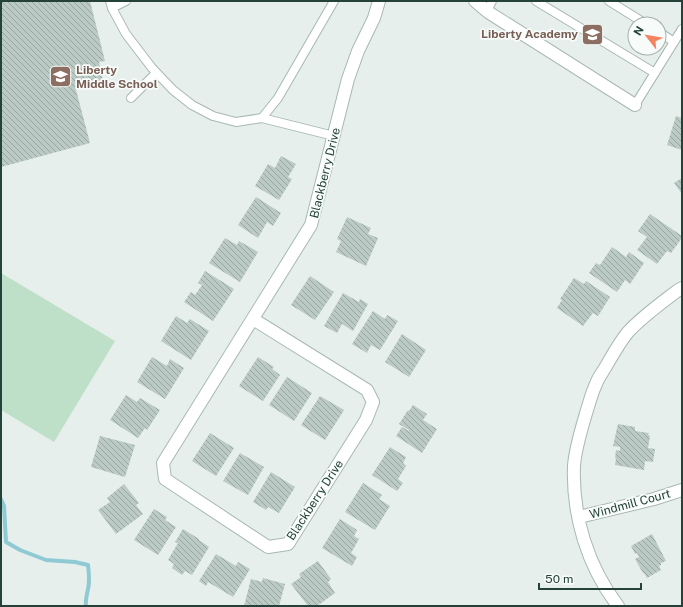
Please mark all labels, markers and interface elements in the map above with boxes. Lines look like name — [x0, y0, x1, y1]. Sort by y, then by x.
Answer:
north arrow — [627, 16, 667, 56]
school or university icon: Liberty Academy — [580, 21, 606, 47]
text: N — [631, 24, 646, 38]
place label: Liberty Academy — [481, 27, 578, 41]
place label: Liberty Middle School — [76, 63, 158, 91]
school or university icon: Liberty Middle School — [47, 64, 73, 90]
street label: Blackberry Drive — [307, 126, 343, 220]
street label: Blackberry Drive — [284, 457, 346, 543]
street label: Windmill Court — [588, 486, 672, 522]
scale bar — [539, 565, 641, 591]
text: 50 m — [545, 572, 573, 586]

